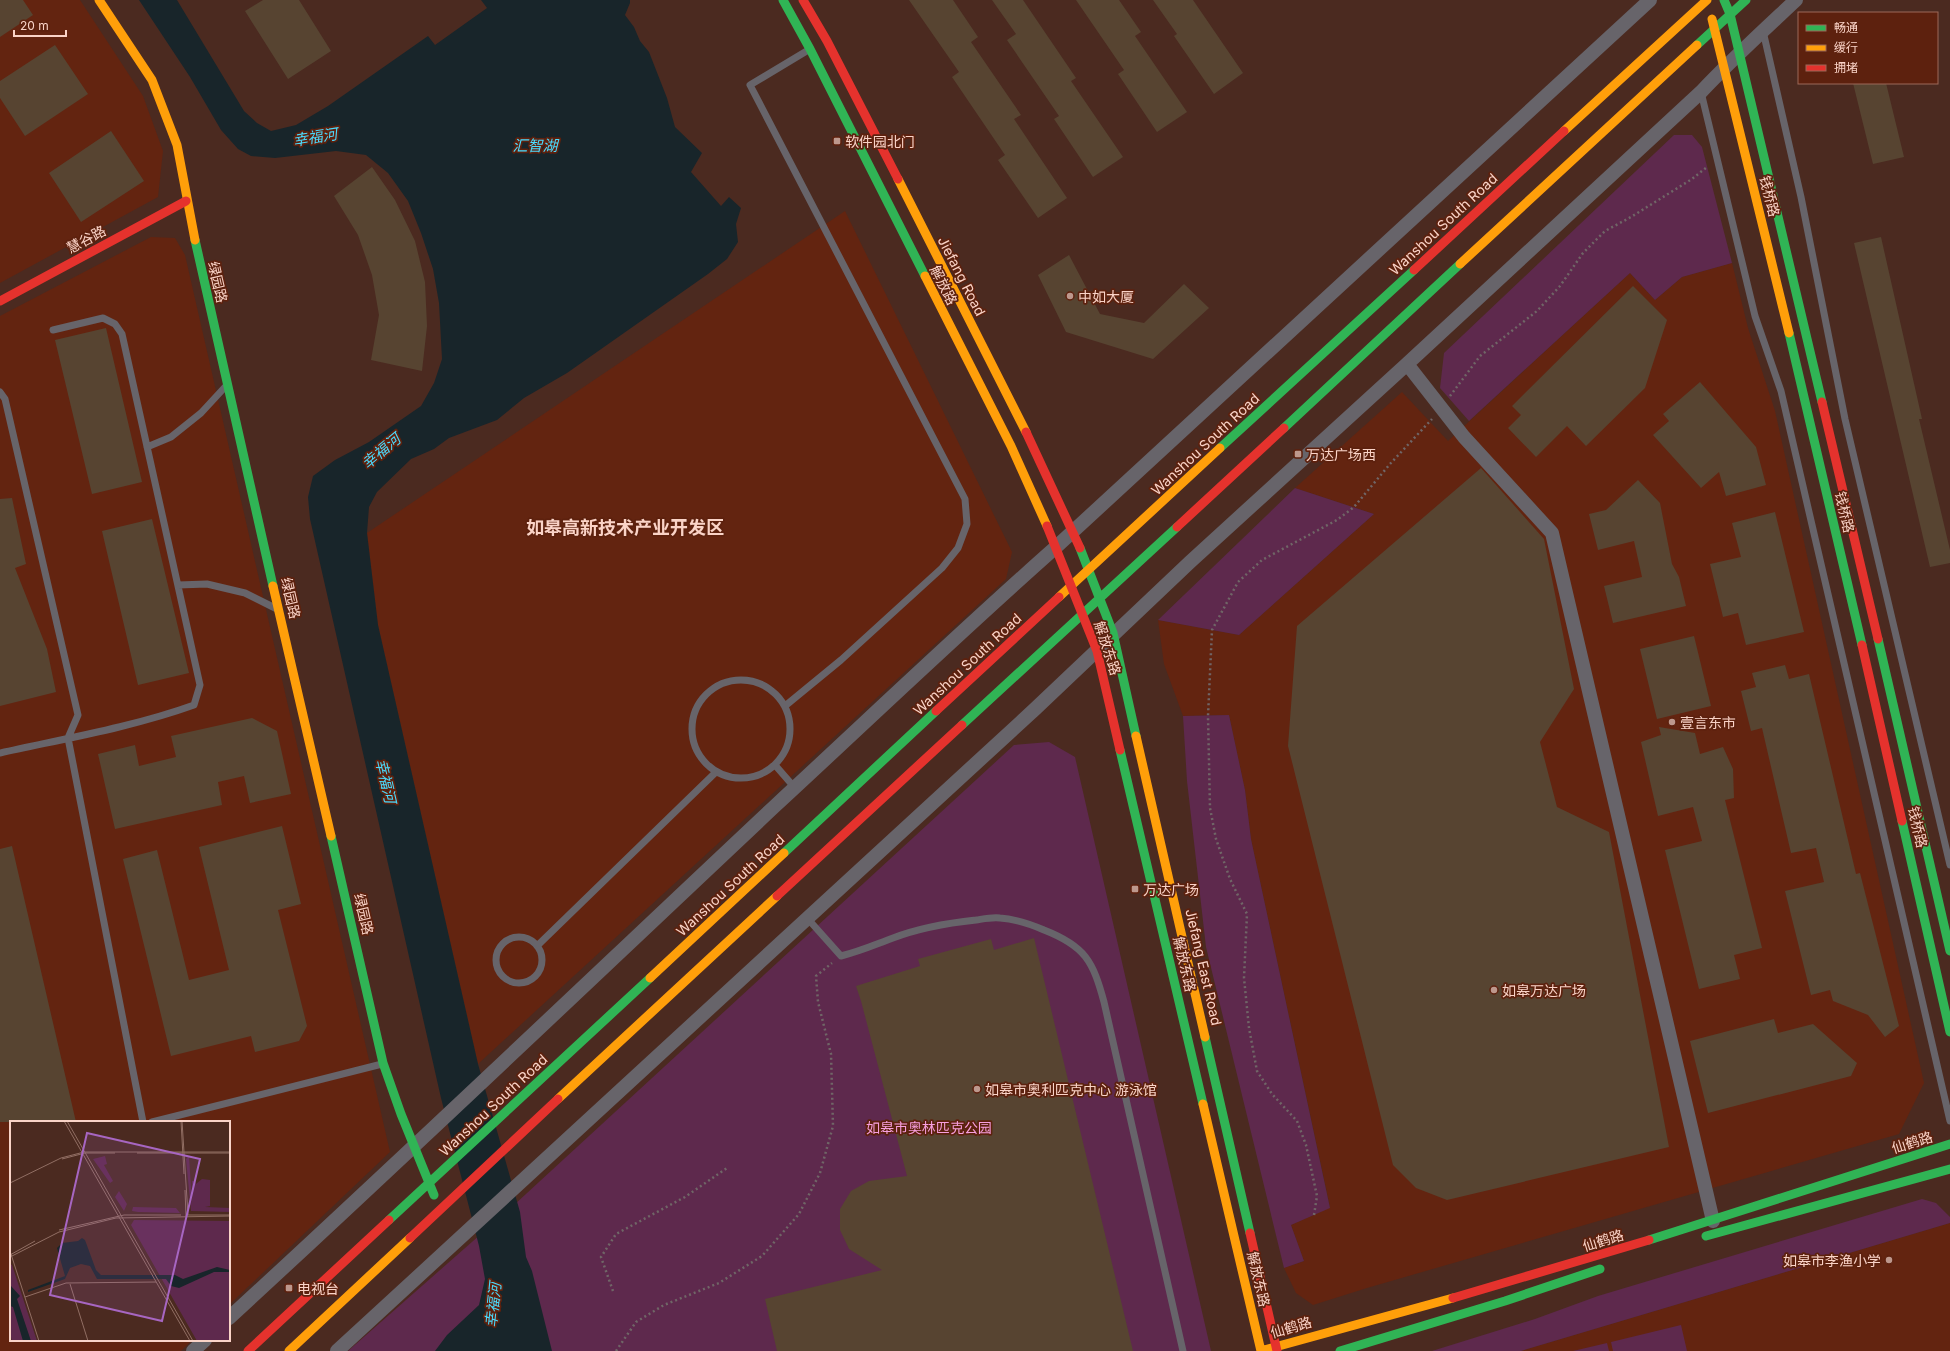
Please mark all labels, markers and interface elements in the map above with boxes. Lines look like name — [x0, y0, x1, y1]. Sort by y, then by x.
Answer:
scale bar — [14, 12, 66, 38]
legend — [1798, 12, 1938, 84]
text: 20 m — [20, 18, 49, 33]
text: 畅通 — [1834, 20, 1858, 35]
text: 缓行 — [1834, 40, 1858, 55]
text: 拥堵 — [1834, 60, 1858, 75]
water label: 幸福河 — [291, 124, 342, 150]
place label: 软件园北门 — [845, 133, 915, 150]
water label: 汇智湖 — [512, 136, 559, 155]
marker: 软件园北门 — [832, 136, 842, 146]
street label: Wanshou South Road — [1385, 169, 1501, 279]
street label: 钱桥路 — [1757, 174, 1783, 218]
street label: 慧谷路 — [63, 222, 109, 256]
street label: Jiefang Road — [935, 233, 989, 319]
street label: 绿园路 — [205, 260, 231, 304]
street label: 解放路 — [927, 262, 961, 308]
place label: 中如大厦 — [1078, 288, 1134, 305]
marker: 中如大厦 — [1065, 291, 1075, 301]
street label: Wanshou South Road — [1147, 389, 1263, 499]
water label: 幸福河 — [358, 427, 407, 473]
place label: 万达广场西 — [1306, 446, 1376, 463]
marker: 万达广场西 — [1293, 449, 1303, 459]
street label: 钱桥路 — [1832, 490, 1858, 534]
district label: 如皋高新技术产业开发区 — [526, 517, 724, 538]
street label: 绿园路 — [278, 576, 304, 620]
street label: Wanshou South Road — [909, 609, 1025, 719]
street label: 解放东路 — [1091, 619, 1125, 677]
place label: 壹言东市 — [1680, 714, 1736, 731]
marker: 壹言东市 — [1667, 717, 1677, 727]
water label: 幸福河 — [372, 757, 401, 808]
street label: 钱桥路 — [1905, 805, 1931, 849]
street label: Wanshou South Road — [672, 830, 788, 940]
place label: 万达广场 — [1143, 881, 1199, 898]
marker: 万达广场 — [1130, 884, 1140, 894]
street label: 绿园路 — [351, 892, 377, 936]
street label: Jiefang East Road — [1182, 907, 1226, 1027]
street label: 解放东路 — [1170, 935, 1200, 993]
place label: 如皋万达广场 — [1502, 982, 1586, 999]
marker: 如皋万达广场 — [1489, 985, 1499, 995]
street label: Wanshou South Road — [435, 1050, 551, 1160]
place label: 如皋市奥利匹克中心 游泳馆 — [985, 1081, 1157, 1098]
marker: 如皋市奥利匹克中心 游泳馆 — [972, 1084, 982, 1094]
park label: 如皋市奥林匹克公园 — [866, 1119, 992, 1136]
inset map — [10, 1121, 230, 1341]
street label: 仙鹤路 — [1889, 1128, 1935, 1156]
street label: 仙鹤路 — [1580, 1226, 1626, 1254]
street label: 解放东路 — [1244, 1250, 1274, 1308]
place label: 如皋市李渔小学 — [1783, 1252, 1881, 1269]
marker: 如皋市李渔小学 — [1884, 1255, 1894, 1265]
water label: 幸福河 — [481, 1279, 505, 1328]
place label: 电视台 — [297, 1280, 339, 1297]
marker: 电视台 — [284, 1283, 294, 1293]
street label: 仙鹤路 — [1268, 1313, 1314, 1341]

